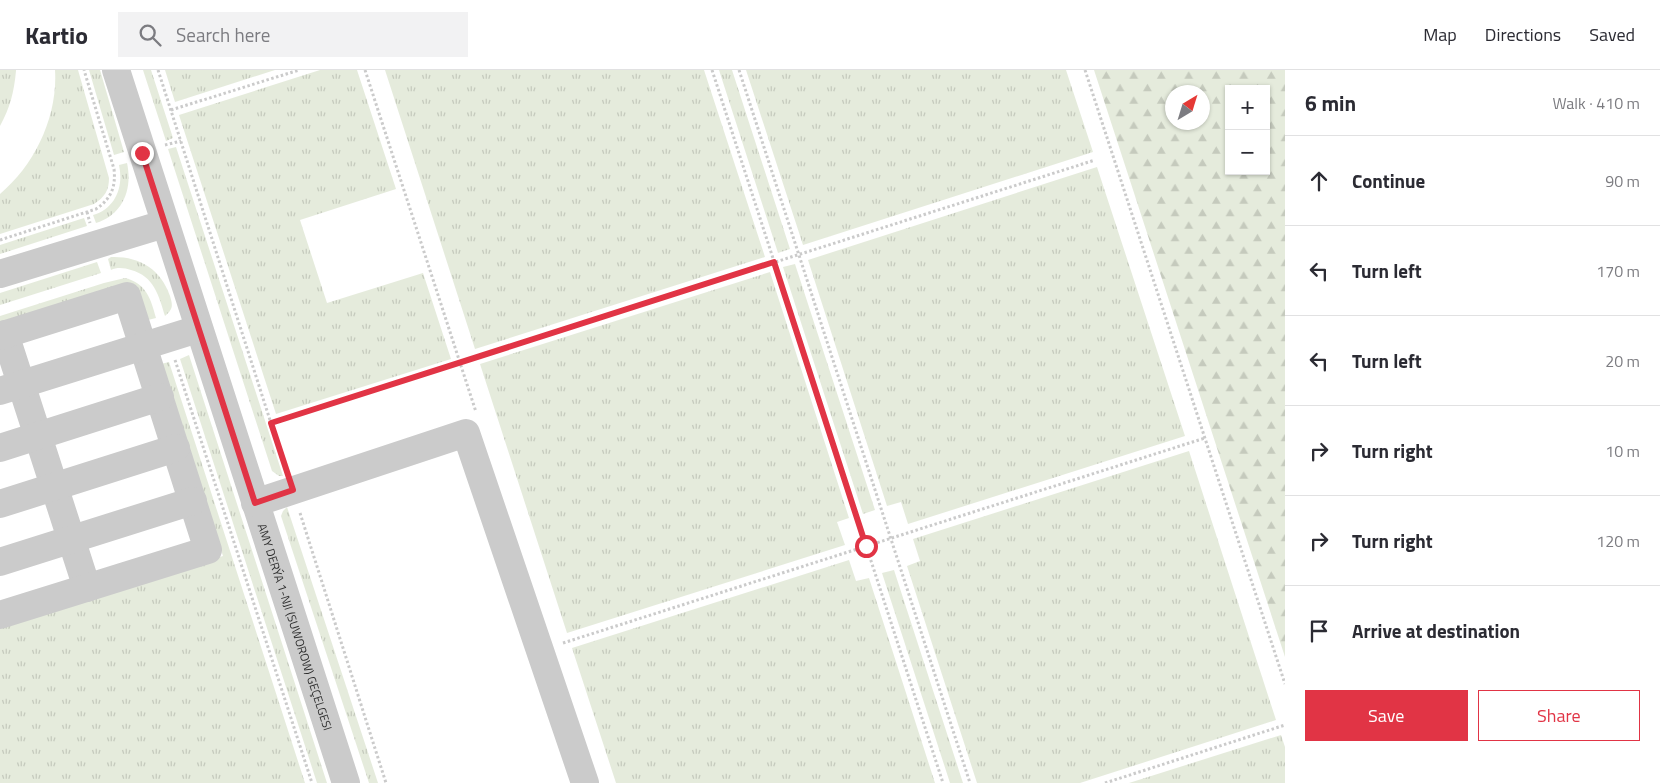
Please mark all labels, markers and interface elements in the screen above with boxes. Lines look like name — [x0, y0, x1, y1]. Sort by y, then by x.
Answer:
search box — [118, 12, 468, 57]
text: Kartio — [25, 17, 88, 53]
text: Search here — [176, 20, 270, 49]
icon: search — [136, 21, 164, 49]
text: Map — [1423, 21, 1457, 48]
text: Directions — [1485, 21, 1561, 48]
text: Saved — [1589, 21, 1635, 48]
north arrow — [1165, 85, 1210, 130]
map controls — [1225, 85, 1270, 175]
button: + — [1225, 85, 1270, 130]
text: 6 min — [1305, 87, 1356, 119]
text: Walk · 410 m — [1552, 91, 1640, 115]
button: − — [1225, 130, 1270, 175]
route end — [131, 142, 154, 165]
text: Continue — [1352, 166, 1425, 195]
icon: ahead — [1305, 167, 1333, 195]
text: 90 m — [1605, 169, 1640, 193]
text: Turn left — [1352, 256, 1422, 285]
icon: left — [1305, 257, 1333, 285]
text: 170 m — [1596, 259, 1640, 283]
text: Turn left — [1352, 346, 1422, 375]
icon: left — [1305, 347, 1333, 375]
text: 20 m — [1605, 349, 1640, 373]
text: Turn right — [1352, 436, 1433, 465]
icon: right — [1305, 437, 1333, 465]
text: 10 m — [1605, 439, 1640, 463]
street label: AMY DERÝA 1-NJI (SUWOROW) GEÇELGESI — [253, 521, 338, 733]
text: Turn right — [1352, 526, 1433, 555]
icon: right — [1305, 527, 1333, 555]
text: 120 m — [1596, 529, 1640, 553]
route start — [855, 535, 878, 558]
text: Arrive at destination — [1352, 616, 1520, 645]
icon: arrive — [1305, 617, 1333, 645]
button: Save — [1305, 690, 1468, 741]
button: Share — [1478, 690, 1640, 741]

